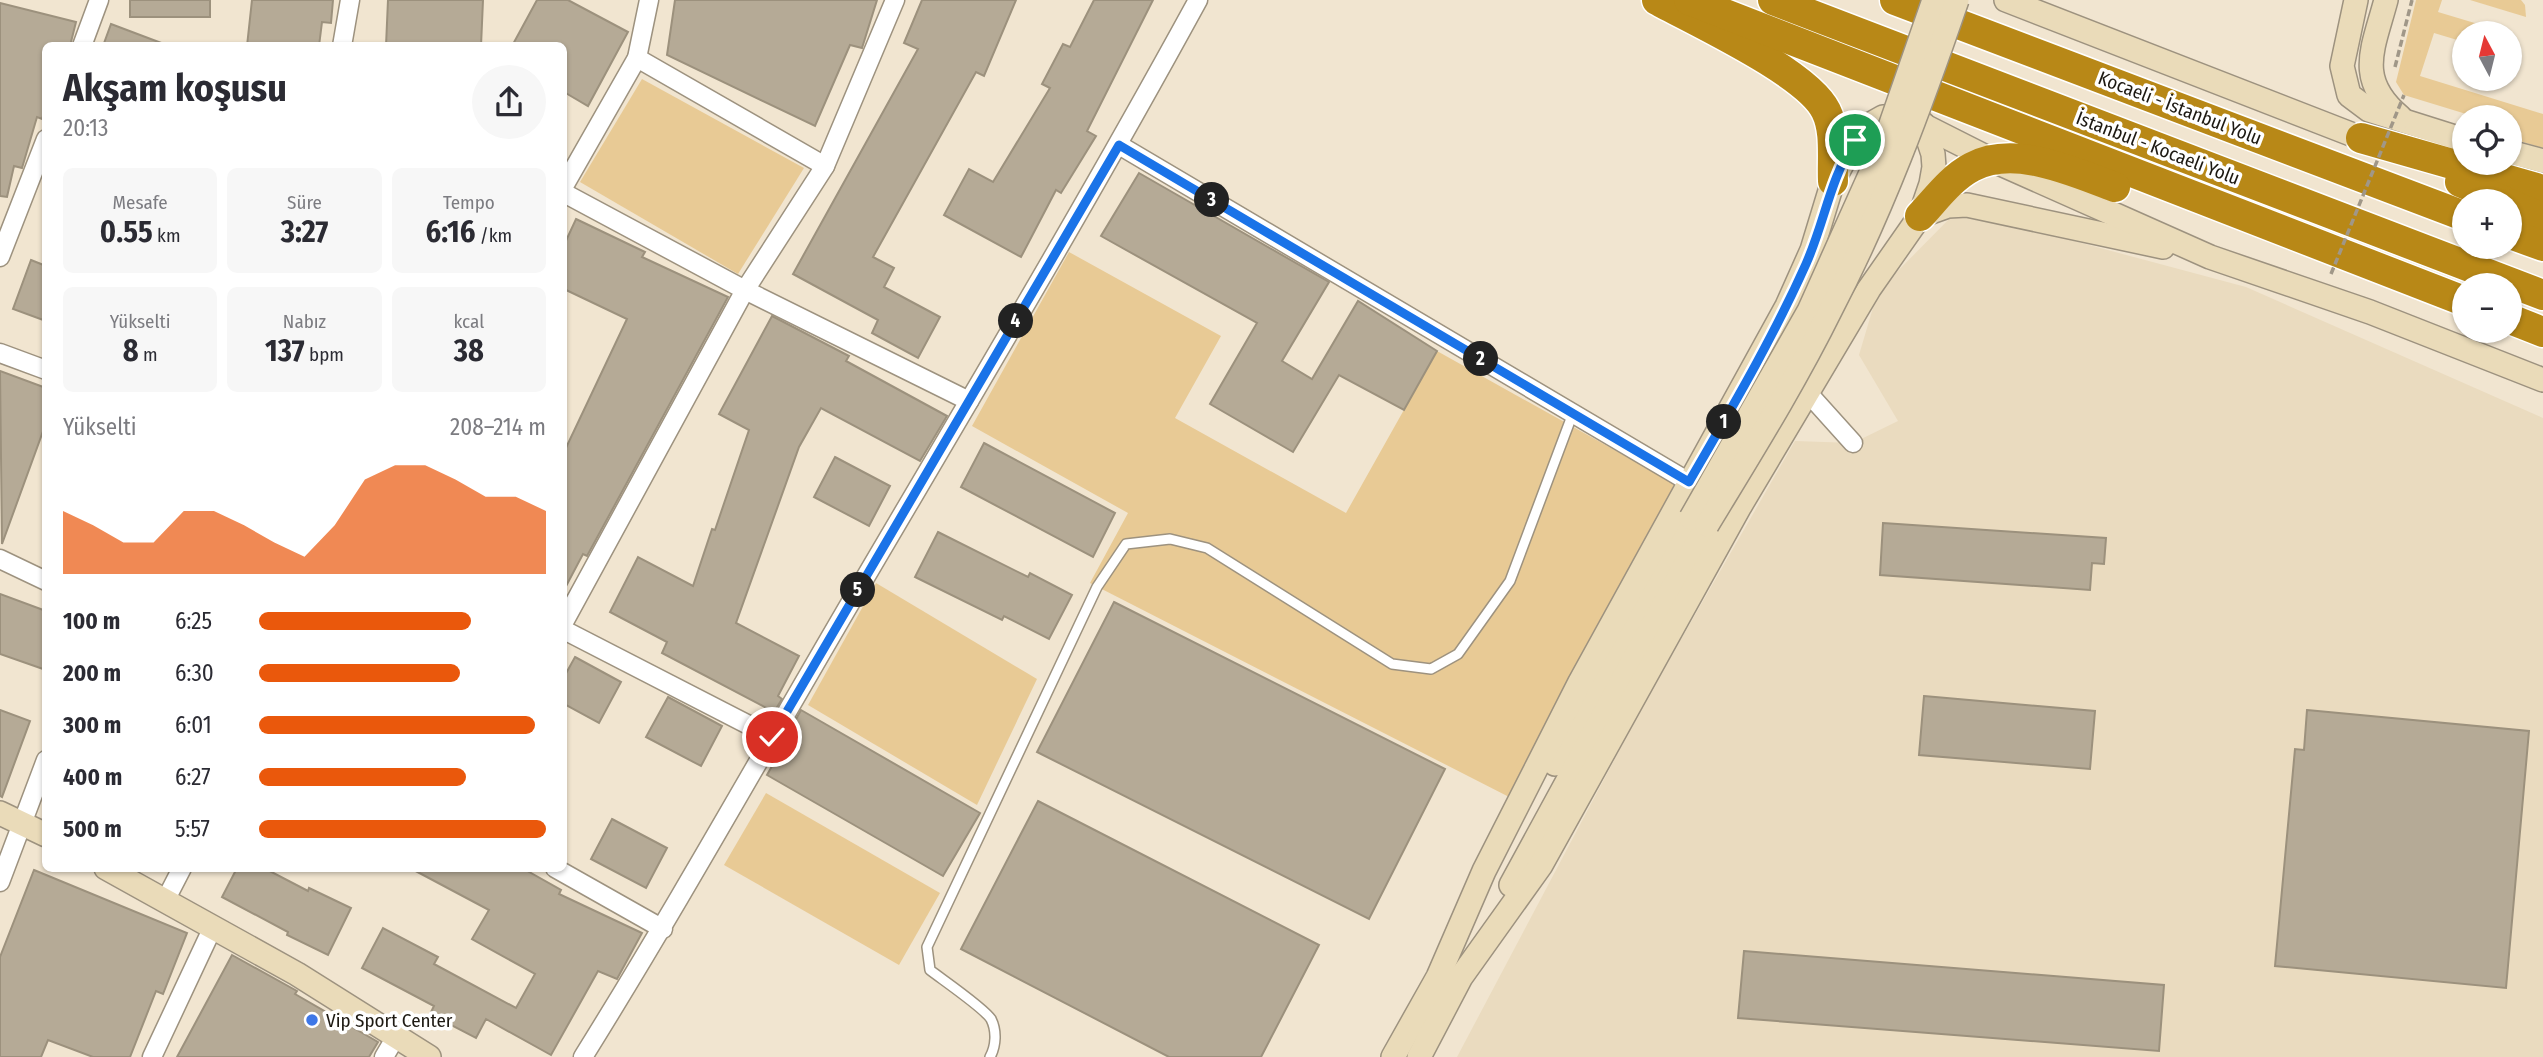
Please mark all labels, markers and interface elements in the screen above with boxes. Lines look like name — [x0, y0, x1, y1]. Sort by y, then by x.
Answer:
north arrow — [2452, 21, 2522, 91]
map controls — [2452, 21, 2522, 343]
text: Akşam koşusu — [63, 65, 287, 111]
button: share — [472, 65, 546, 139]
street label: Kocaeli - İstanbul Yolu — [2095, 66, 2265, 150]
button: locate — [2452, 105, 2522, 175]
street label: İstanbul - Kocaeli Yolu — [2073, 106, 2243, 190]
pin — [1825, 110, 1885, 170]
text: 20:13 — [63, 114, 108, 142]
icon: arrive — [1836, 121, 1874, 159]
pin: 3 — [1194, 182, 1230, 218]
text: 3 — [1207, 188, 1216, 211]
button: + — [2452, 189, 2522, 259]
text: Mesafe — [113, 191, 168, 214]
text: Süre — [287, 191, 322, 214]
text: Tempo — [443, 191, 495, 214]
text: 0.55 — [100, 214, 153, 250]
text: 3:27 — [281, 214, 328, 250]
text: 6:16 — [425, 214, 475, 250]
text: km — [153, 224, 181, 247]
text: /km — [475, 224, 512, 247]
button: − — [2452, 273, 2522, 343]
pin: 4 — [998, 304, 1034, 338]
text: 4 — [1011, 309, 1020, 332]
text: Yükselti — [110, 310, 171, 333]
text: Nabız — [283, 310, 326, 333]
text: kcal — [453, 310, 484, 333]
text: 8 — [123, 333, 139, 369]
text: 137 — [265, 333, 305, 369]
text: 38 — [454, 333, 484, 369]
pin: 2 — [1464, 342, 1498, 376]
text: m — [139, 343, 158, 366]
text: bpm — [305, 343, 344, 366]
text: 2 — [1476, 347, 1485, 370]
pin: 1 — [1706, 404, 1742, 440]
text: 1 — [1719, 410, 1728, 433]
text: Yükselti — [63, 413, 137, 441]
text: 208–214 m — [450, 413, 546, 441]
pin: 5 — [840, 572, 876, 608]
text: 5 — [853, 578, 862, 601]
text: 100 m — [63, 607, 120, 635]
text: 6:25 — [175, 607, 212, 635]
text: 200 m — [63, 659, 121, 687]
text: 6:30 — [175, 659, 214, 687]
pin — [742, 707, 802, 767]
text: 300 m — [63, 711, 121, 739]
text: 6:01 — [175, 711, 212, 739]
icon: check — [753, 718, 791, 756]
text: 400 m — [63, 763, 122, 791]
text: 6:27 — [175, 763, 211, 791]
text: 500 m — [63, 815, 122, 843]
text: 5:57 — [175, 815, 210, 843]
place label: Vip Sport Center — [326, 1009, 453, 1032]
marker: Vip Sport Center — [304, 1012, 320, 1028]

